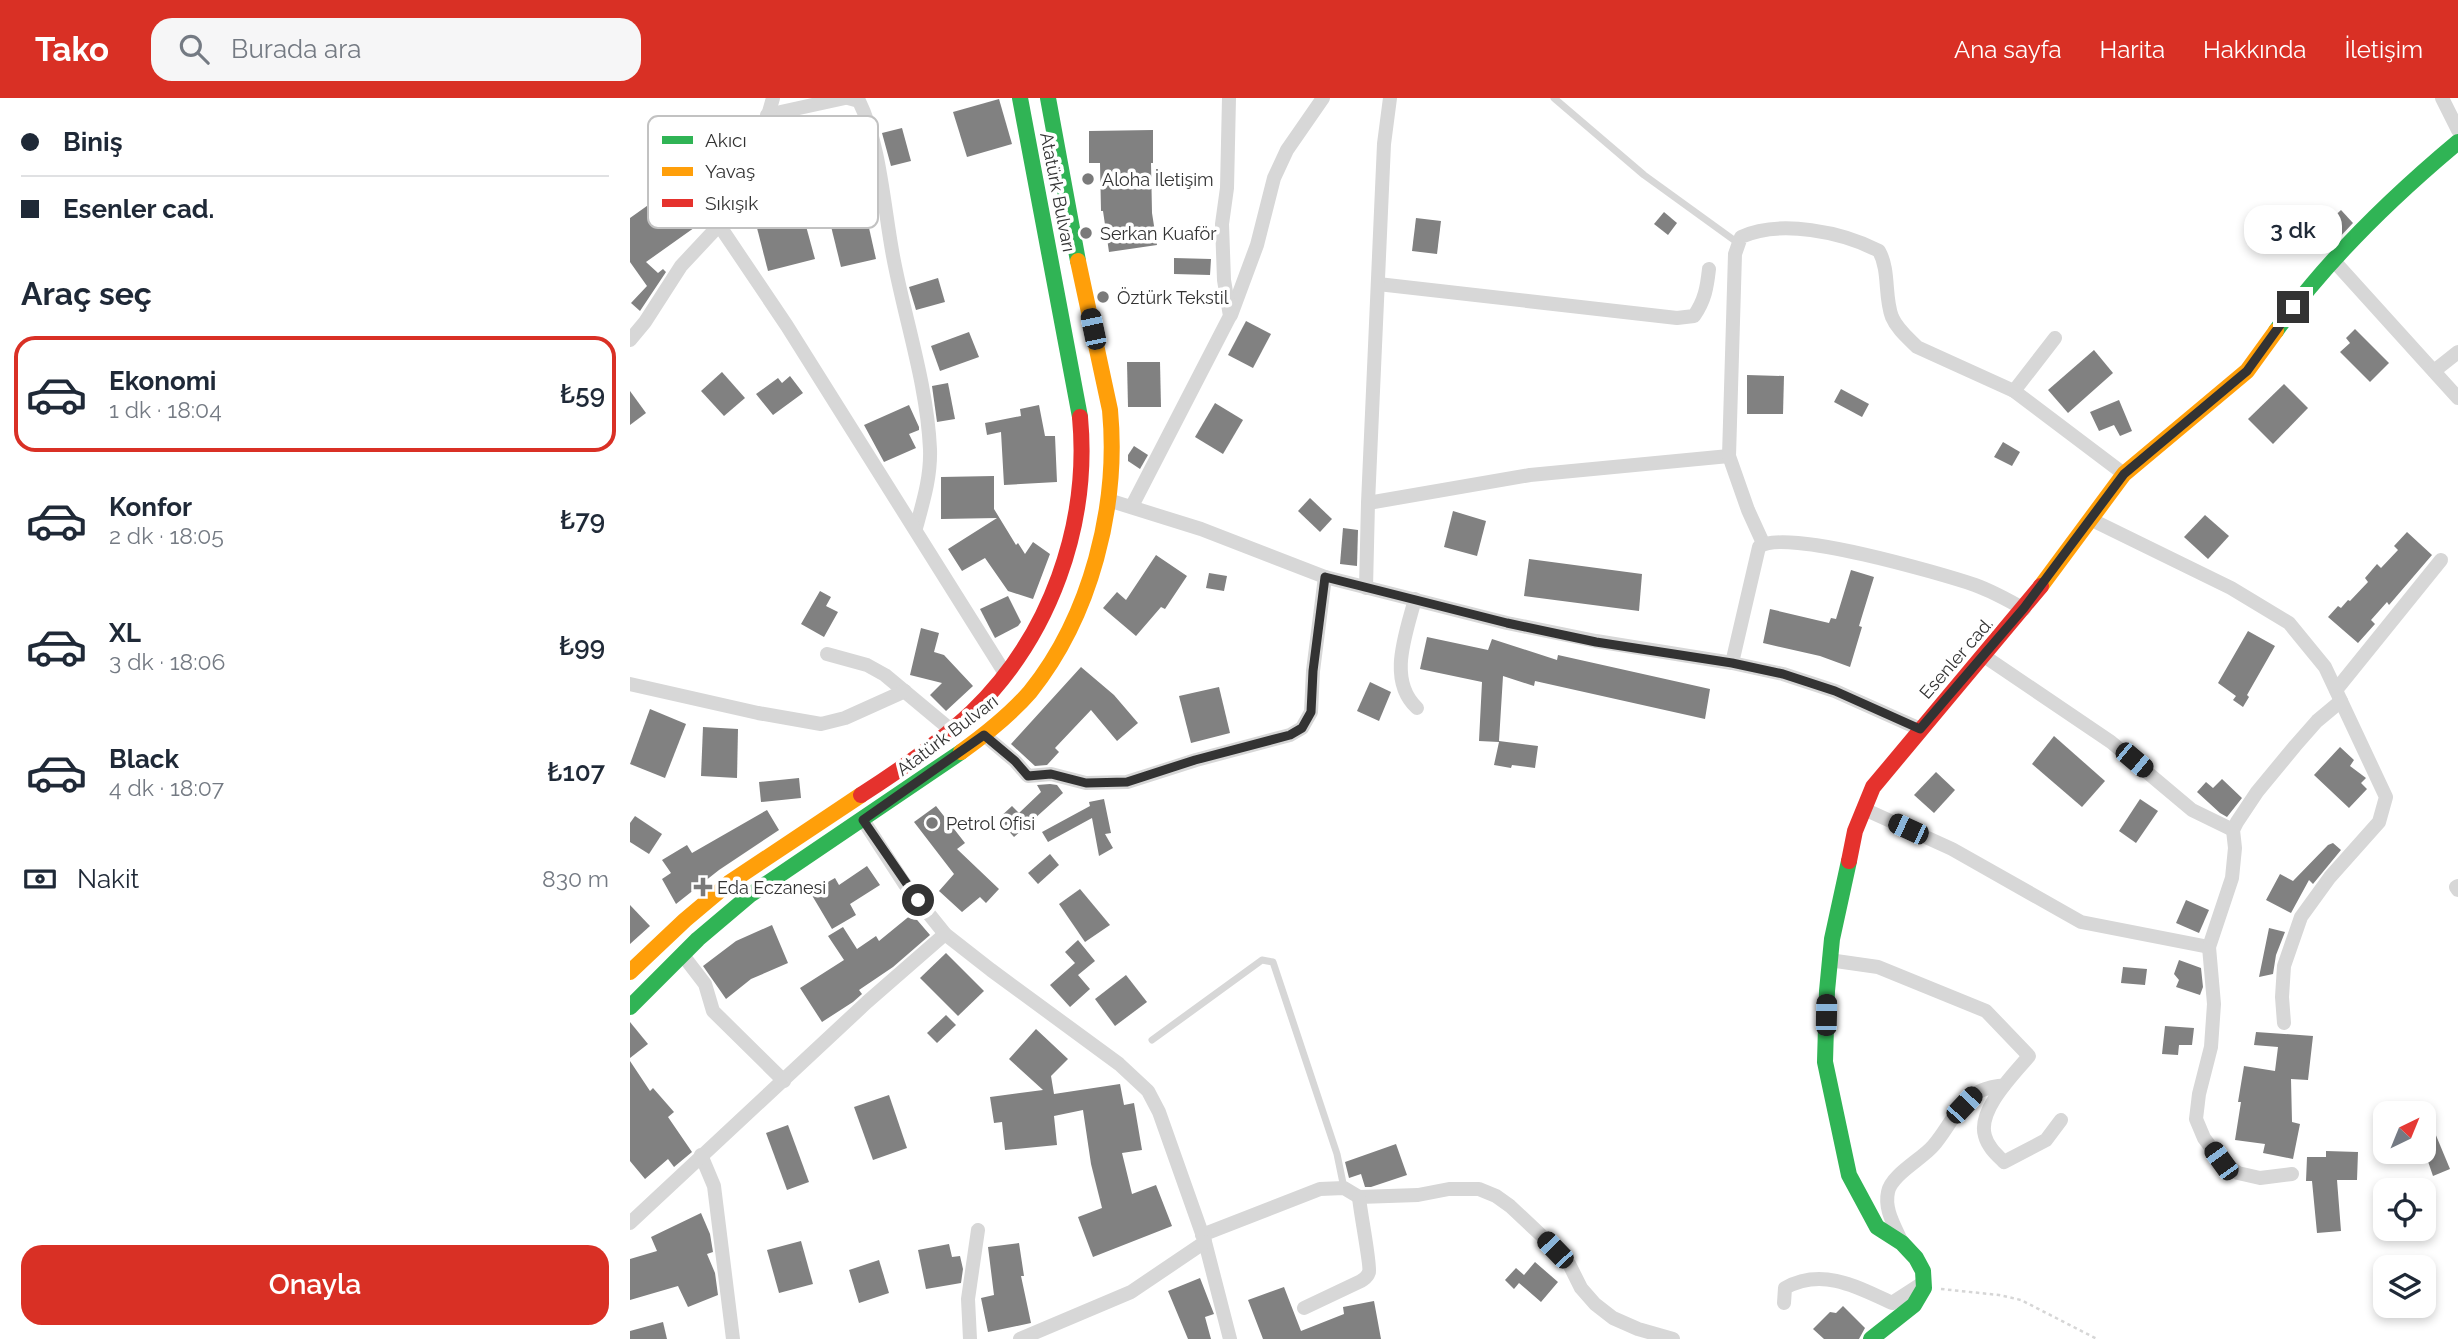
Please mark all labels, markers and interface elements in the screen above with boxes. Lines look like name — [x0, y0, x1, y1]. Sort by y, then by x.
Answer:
search box — [151, 18, 641, 81]
text: Tako — [35, 30, 109, 69]
icon: search — [175, 30, 213, 68]
text: Burada ara — [231, 34, 361, 64]
text: Ana sayfa — [1954, 35, 2062, 64]
text: Harita — [2100, 35, 2165, 64]
text: Hakkında — [2203, 35, 2306, 64]
text: İletişim — [2344, 35, 2423, 64]
legend — [648, 116, 878, 228]
text: Biniş — [63, 127, 123, 157]
text: Akıcı — [705, 129, 747, 151]
street label: Atatürk Bulvarı — [1036, 130, 1080, 254]
text: Yavaş — [705, 160, 755, 182]
place label: Aloha İletişim — [1102, 169, 1214, 190]
marker: Aloha İletişim — [1080, 171, 1096, 187]
text: Sıkışık — [705, 192, 758, 214]
text: Esenler cad. — [63, 194, 214, 224]
callout: 3 dk — [2244, 206, 2342, 254]
text: 3 dk — [2270, 216, 2316, 243]
place label: Serkan Kuaför — [1100, 223, 1217, 244]
marker: Serkan Kuaför — [1078, 225, 1094, 241]
text: Araç seç — [21, 275, 152, 312]
place label: Öztürk Tekstil — [1117, 287, 1229, 308]
marker: Öztürk Tekstil — [1095, 289, 1111, 305]
route end — [2277, 291, 2309, 323]
car — [1079, 306, 1108, 352]
icon: car — [25, 363, 88, 426]
text: Ekonomi — [109, 366, 217, 396]
text: ₺59 — [560, 379, 605, 409]
text: 1 dk · 18:04 — [109, 396, 222, 423]
icon: car — [25, 489, 88, 552]
text: Konfor — [109, 492, 192, 522]
text: ₺79 — [560, 505, 605, 535]
text: 2 dk · 18:05 — [109, 522, 224, 549]
street label: Esenler cad. — [1915, 613, 1997, 703]
icon: car — [25, 615, 88, 678]
text: XL — [109, 618, 141, 648]
text: ₺99 — [559, 631, 605, 661]
text: 3 dk · 18:06 — [109, 648, 225, 675]
street label: Atatürk Bulvarı — [892, 690, 1002, 780]
car — [2112, 738, 2157, 782]
icon: car — [25, 741, 88, 804]
text: Black — [109, 744, 179, 774]
text: ₺107 — [547, 757, 605, 787]
text: 4 dk · 18:07 — [109, 774, 224, 801]
car — [1885, 811, 1932, 847]
place label: Petrol Ofisi — [946, 813, 1035, 834]
marker: Petrol Ofisi — [924, 815, 940, 831]
icon: cash — [21, 860, 59, 898]
text: Nakit — [77, 864, 139, 894]
text: 830 m — [542, 865, 609, 892]
place label: Eda Eczanesi — [717, 877, 826, 898]
marker: Eda Eczanesi — [695, 879, 711, 895]
route start — [902, 884, 934, 916]
car — [1816, 994, 1837, 1036]
car — [1942, 1082, 1987, 1128]
north arrow — [2373, 1101, 2436, 1164]
map controls — [2373, 1101, 2436, 1318]
car — [2201, 1138, 2242, 1184]
button: locate — [2373, 1178, 2436, 1241]
car — [1533, 1228, 1578, 1272]
button: Onayla — [21, 1245, 609, 1325]
button: layers — [2373, 1255, 2436, 1318]

